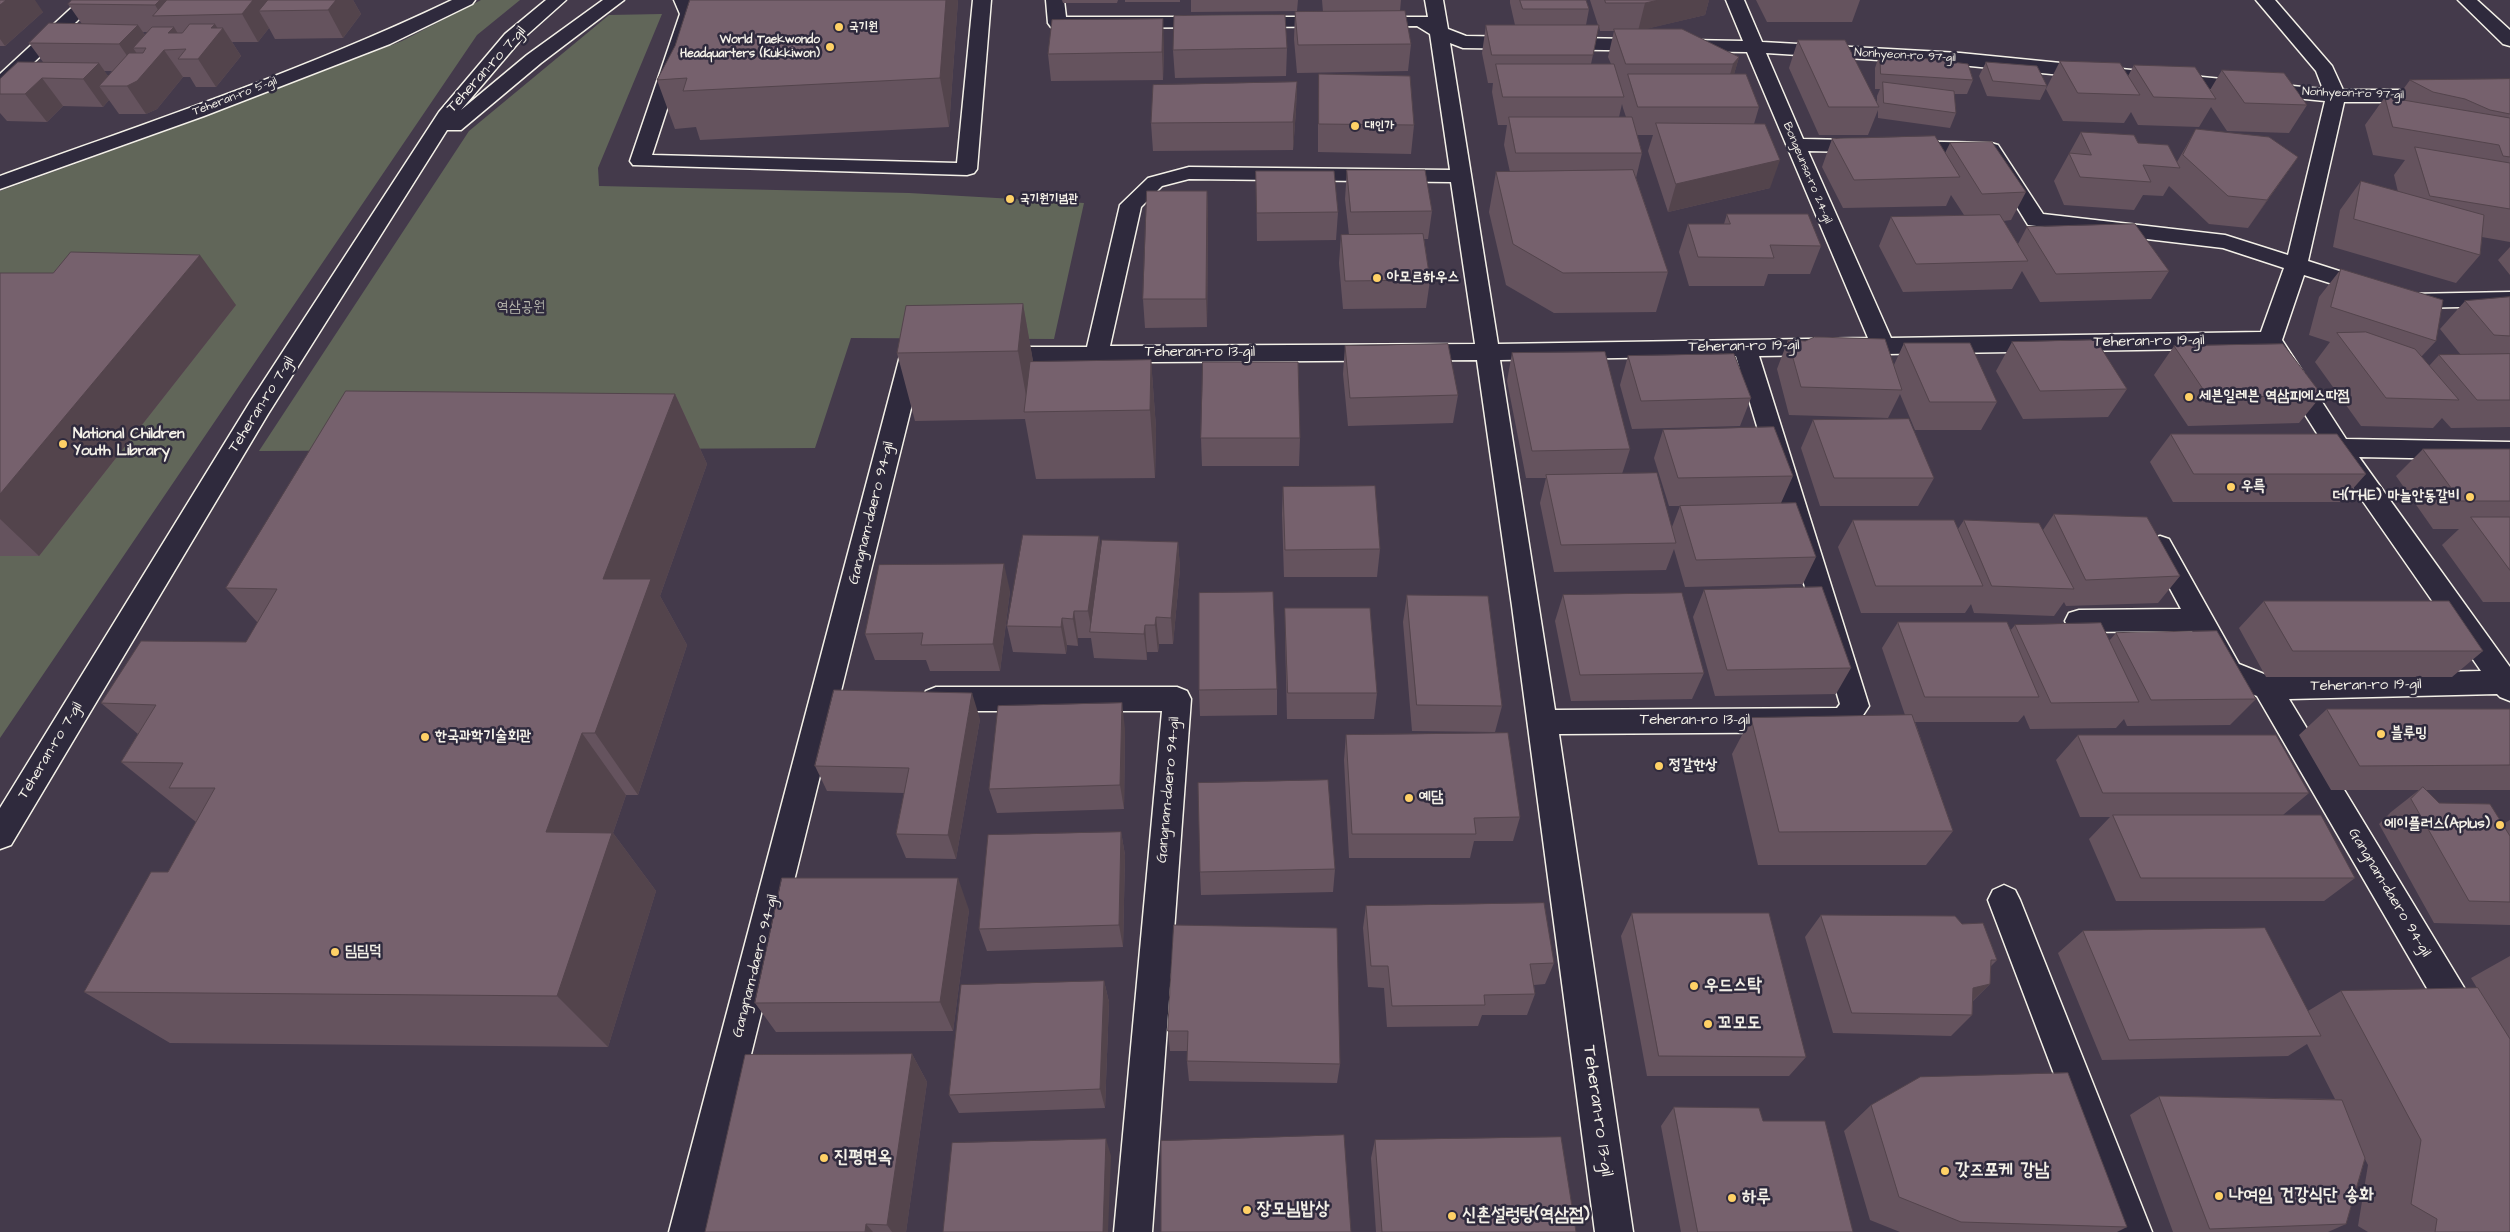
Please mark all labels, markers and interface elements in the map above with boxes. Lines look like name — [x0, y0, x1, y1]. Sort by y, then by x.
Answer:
place label: 국기원 — [849, 20, 878, 34]
marker: 국기원 — [833, 21, 845, 33]
street label: Teheran-ro 7-gil — [443, 23, 531, 117]
place label: World Taekwondo Headquarters (Kukkiwon) — [680, 33, 820, 61]
marker: World Taekwondo Headquarters (Kukkiwon) — [824, 41, 836, 53]
street label: Nonhyeon-ro 97-gil — [1854, 46, 1956, 66]
street label: Teheran-ro 5-gil — [191, 74, 279, 120]
street label: Nonhyeon-ro 97-gil — [2302, 85, 2404, 103]
place label: 대인가 — [1365, 119, 1394, 133]
marker: 대인가 — [1349, 120, 1361, 132]
street label: Bongeunsa-ro 24-gil — [1779, 120, 1835, 226]
place label: 국기원기념관 — [1020, 192, 1078, 206]
marker: 국기원기념관 — [1004, 193, 1016, 205]
place label: 아모르하우스 — [1387, 269, 1459, 287]
marker: 아모르하우스 — [1371, 272, 1383, 284]
park label: 역삼공원 — [497, 299, 545, 317]
street label: Teheran-ro 19-gil — [2093, 332, 2205, 352]
street label: Teheran-ro 19-gil — [1688, 337, 1800, 357]
street label: Teheran-ro 13-gil — [1145, 344, 1255, 362]
street label: Teheran-ro 7-gil — [225, 354, 299, 456]
place label: 세븐일레븐 역삼피에스따점 — [2199, 388, 2350, 406]
marker: 세븐일레븐 역삼피에스따점 — [2183, 391, 2195, 403]
place label: National Children Youth Library — [73, 426, 185, 461]
marker: National Children Youth Library — [57, 438, 69, 450]
street label: Gangnam-daero 94-gil — [846, 440, 898, 586]
place label: 우륵 — [2241, 478, 2265, 496]
marker: 우륵 — [2225, 481, 2237, 493]
place label: 더(THE) 마늘안동갈비 — [2332, 488, 2460, 506]
marker: 더(THE) 마늘안동갈비 — [2464, 491, 2476, 503]
street label: Teheran-ro 19-gil — [2310, 676, 2422, 696]
street label: Teheran-ro 7-gil — [15, 699, 87, 803]
street label: Teheran-ro 13-gil — [1640, 712, 1750, 730]
street label: Gangnam-daero 94-gil — [1154, 716, 1184, 864]
place label: 블루밍 — [2391, 725, 2427, 743]
place label: 한국과학기술회관 — [435, 728, 532, 746]
marker: 블루밍 — [2375, 728, 2387, 740]
marker: 한국과학기술회관 — [419, 731, 431, 743]
place label: 정갈한상 — [1669, 757, 1717, 775]
marker: 정갈한상 — [1653, 760, 1665, 772]
place label: 예담 — [1419, 789, 1443, 807]
marker: 예담 — [1403, 792, 1415, 804]
place label: 에이플러스(Aplus) — [2384, 816, 2490, 834]
marker: 에이플러스(Aplus) — [2494, 819, 2506, 831]
street label: Gangnam-daero 94-gil — [2344, 826, 2434, 960]
street label: Gangnam-daero 94-gil — [730, 893, 782, 1039]
place label: 딤딤덕 — [345, 943, 381, 961]
marker: 딤딤덕 — [329, 946, 341, 958]
place label: 우드스탁 — [1704, 975, 1762, 997]
marker: 우드스탁 — [1688, 980, 1700, 992]
place label: 꼬모도 — [1718, 1013, 1761, 1035]
marker: 꼬모도 — [1702, 1018, 1714, 1030]
street label: Teheran-ro 13-gil — [1577, 1044, 1617, 1178]
place label: 진평면옥 — [834, 1147, 892, 1169]
marker: 진평면옥 — [818, 1152, 830, 1164]
place label: 갓즈포케 강남 — [1955, 1160, 2049, 1182]
marker: 갓즈포케 강남 — [1939, 1165, 1951, 1177]
place label: 나여임 건강식단 송화 — [2229, 1185, 2374, 1207]
place label: 하루 — [1742, 1187, 1771, 1209]
marker: 나여임 건강식단 송화 — [2213, 1190, 2225, 1202]
marker: 하루 — [1726, 1192, 1738, 1204]
place label: 장모님밥상 — [1257, 1199, 1329, 1221]
marker: 장모님밥상 — [1241, 1204, 1253, 1216]
place label: 신촌설렁탕(역삼점) — [1462, 1205, 1590, 1227]
marker: 신촌설렁탕(역삼점) — [1446, 1210, 1458, 1222]

